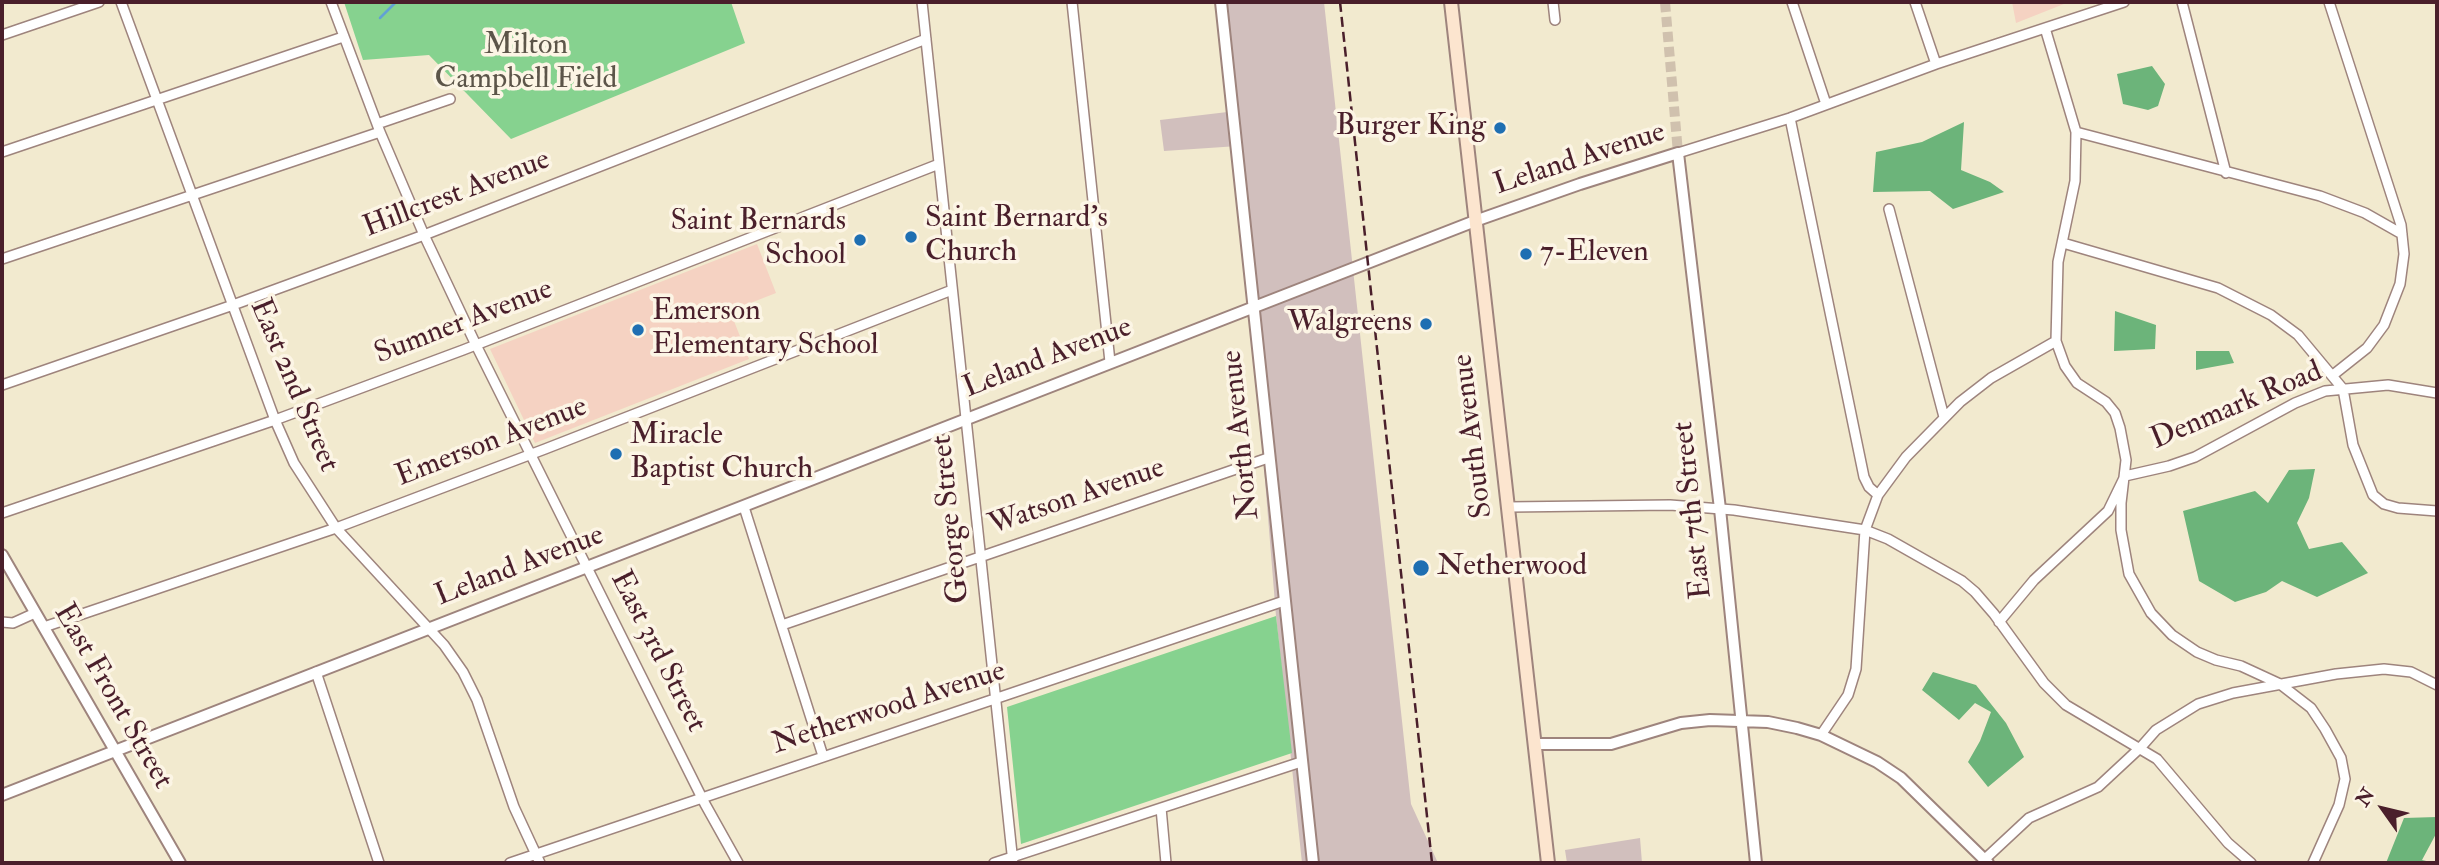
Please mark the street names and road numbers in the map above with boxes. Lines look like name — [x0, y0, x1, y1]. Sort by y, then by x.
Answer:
street label: Leland Avenue — [1490, 115, 1670, 205]
street label: Hillcrest Avenue — [359, 143, 555, 247]
street label: Sumner Avenue — [370, 273, 558, 373]
street label: East 2nd Street — [240, 294, 346, 478]
street label: Leland Avenue — [959, 310, 1137, 408]
street label: North Avenue — [1215, 348, 1269, 522]
street label: South Avenue — [1446, 352, 1502, 520]
street label: Denmark Road — [2146, 355, 2328, 459]
street label: Emerson Avenue — [391, 390, 593, 496]
street label: East 7th Street — [1667, 420, 1721, 600]
street label: George Street — [925, 433, 979, 605]
street label: Watson Avenue — [984, 451, 1170, 545]
street label: Leland Avenue — [431, 518, 609, 616]
street label: East 3rd Street — [601, 565, 713, 739]
street label: East Front Street — [45, 598, 179, 796]
street label: Netherwood Avenue — [768, 654, 1010, 764]

